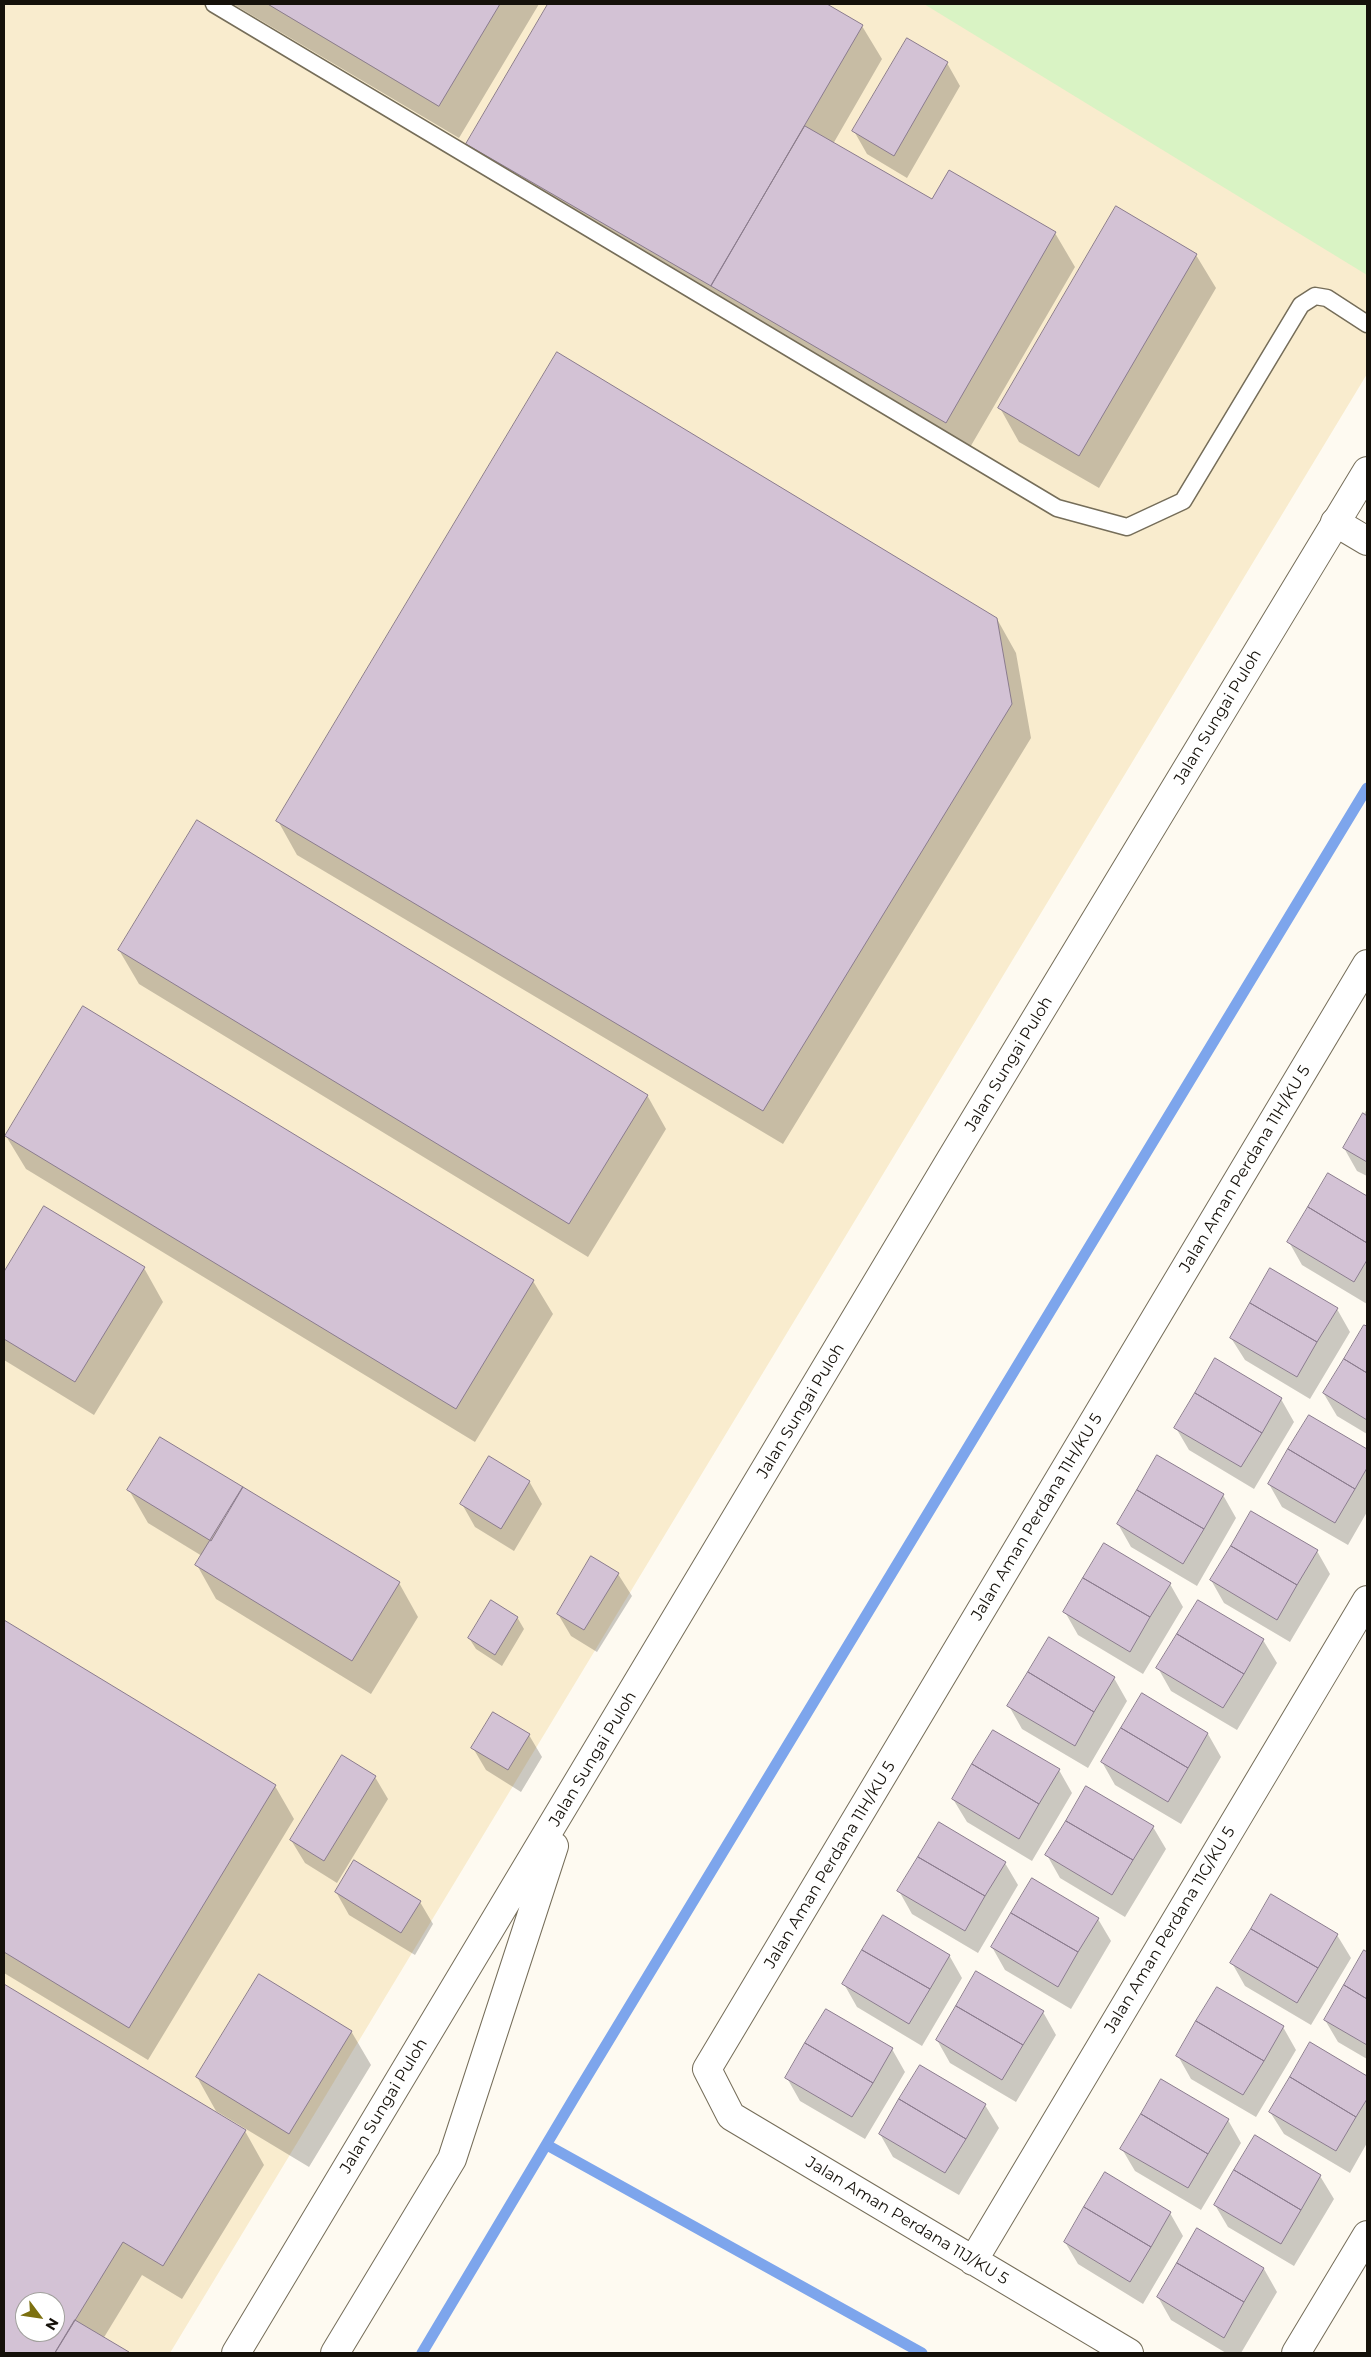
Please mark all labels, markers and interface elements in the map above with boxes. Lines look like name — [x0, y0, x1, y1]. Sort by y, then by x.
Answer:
street label: Jalan Sungai Puloh — [1170, 646, 1266, 788]
street label: Jalan Sungai Puloh — [961, 993, 1057, 1135]
street label: Jalan Aman Perdana 11H/KU 5 — [1175, 1062, 1315, 1276]
street label: Jalan Sungai Puloh — [753, 1340, 849, 1482]
street label: Jalan Aman Perdana 11H/KU 5 — [967, 1410, 1107, 1624]
street label: Jalan Sungai Puloh — [545, 1688, 641, 1830]
street label: Jalan Aman Perdana 11H/KU 5 — [760, 1758, 900, 1972]
street label: Jalan Aman Perdana 11G/KU 5 — [1101, 1823, 1239, 2037]
street label: Jalan Sungai Puloh — [336, 2035, 432, 2177]
street label: Jalan Aman Perdana 11J/KU 5 — [802, 2153, 1012, 2289]
north arrow — [15, 2292, 65, 2342]
text: N — [41, 2315, 63, 2334]

